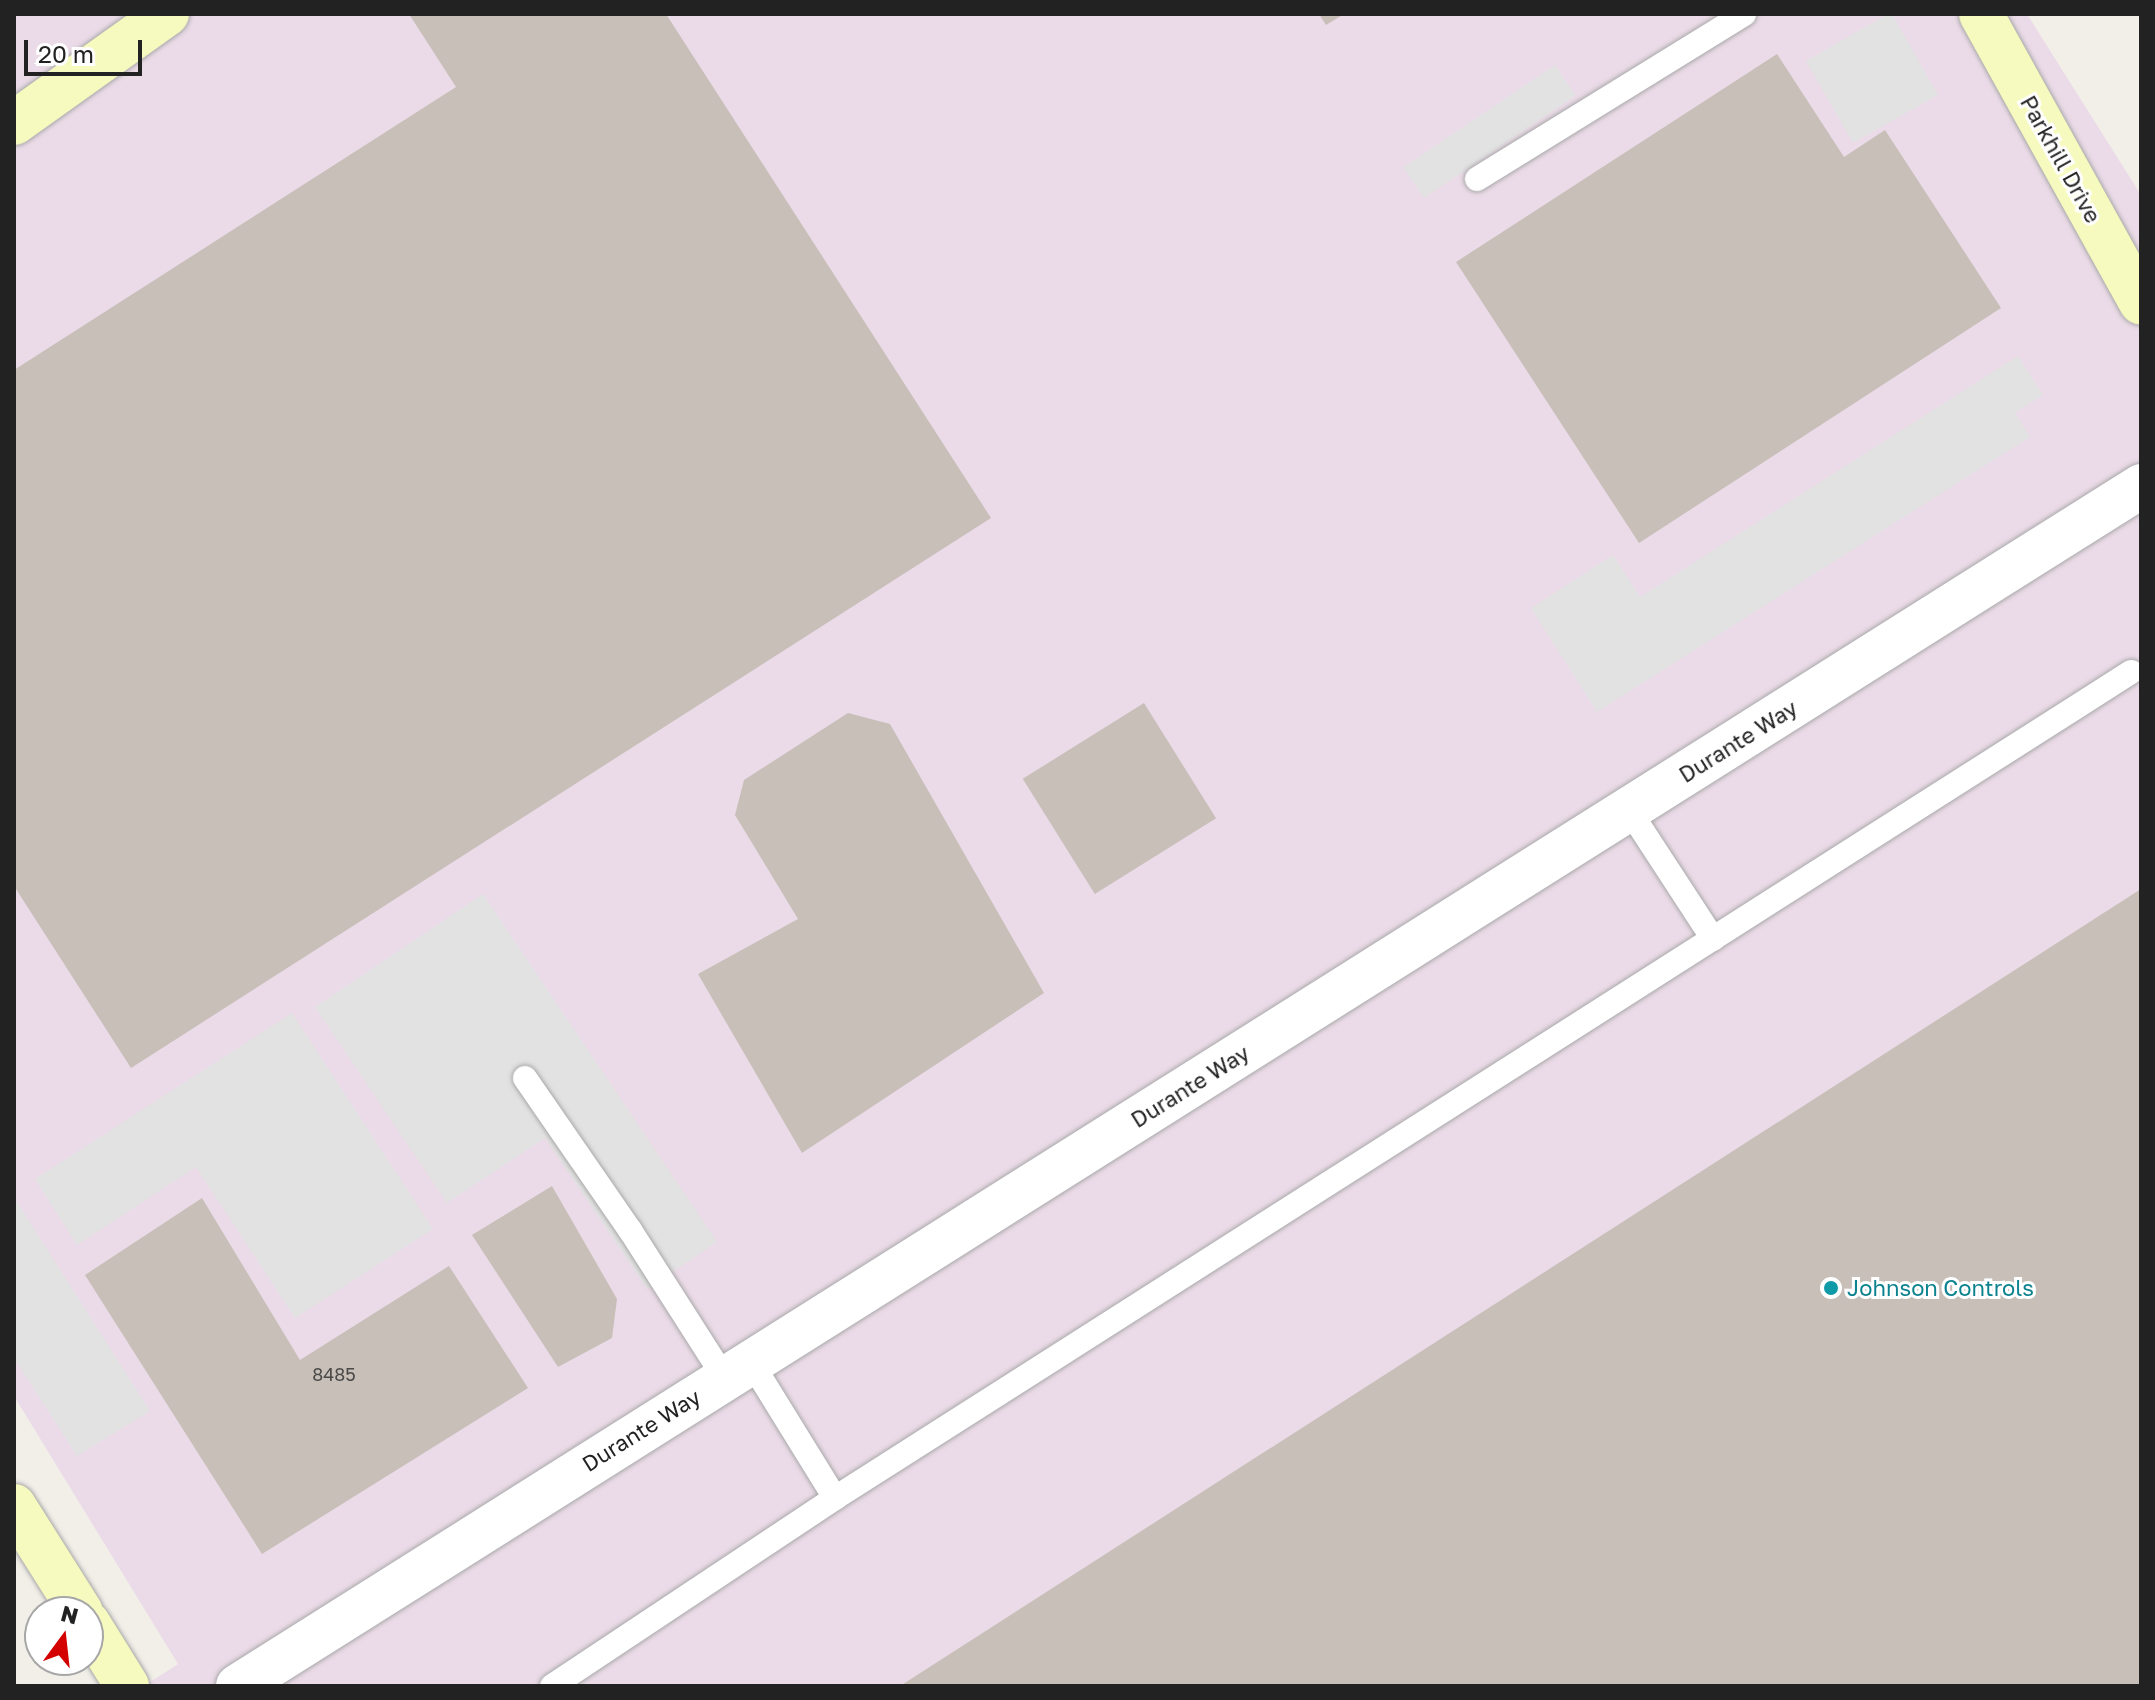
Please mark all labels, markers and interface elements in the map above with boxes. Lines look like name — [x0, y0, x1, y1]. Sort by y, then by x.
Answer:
scale bar — [28, 24, 146, 74]
text: 20 m — [38, 39, 94, 68]
street label: Parkhill Drive — [2015, 91, 2107, 227]
street label: Durante Way — [1674, 694, 1802, 788]
street label: Durante Way — [1126, 1039, 1254, 1133]
place label: Johnson Controls — [1847, 1275, 2034, 1301]
marker: Johnson Controls — [1822, 1279, 1840, 1297]
house number: 8485 — [312, 1363, 356, 1385]
street label: Durante Way — [577, 1383, 705, 1477]
north arrow — [24, 1596, 104, 1676]
text: N — [58, 1599, 81, 1629]

